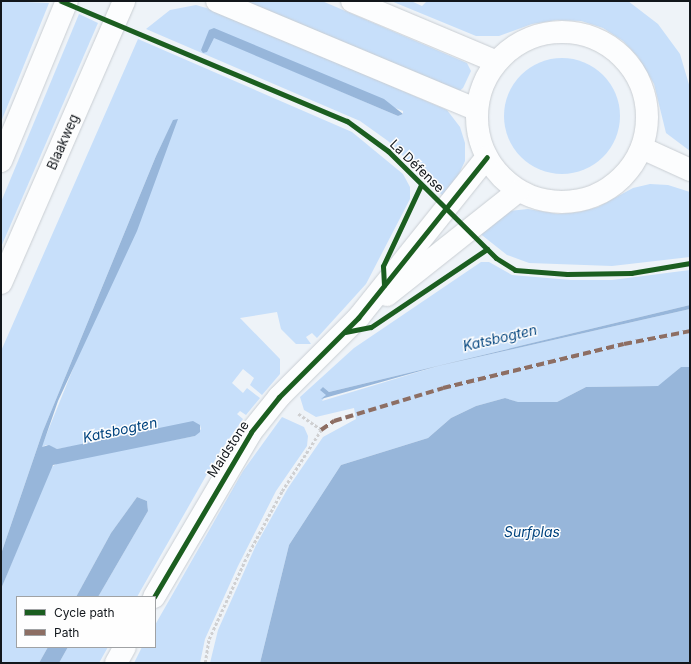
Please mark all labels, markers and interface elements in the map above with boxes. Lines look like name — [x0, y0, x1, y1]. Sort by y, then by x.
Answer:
street label: Blaakweg — [44, 112, 82, 172]
street label: La Défense — [387, 136, 447, 196]
water label: Katsbogten — [461, 321, 539, 355]
water label: Katsbogten — [81, 414, 159, 446]
street label: Maidstone — [204, 418, 252, 480]
water label: Surfplas — [504, 524, 560, 540]
legend — [16, 596, 156, 648]
text: Cycle path — [54, 605, 115, 620]
text: Path — [54, 625, 79, 640]

